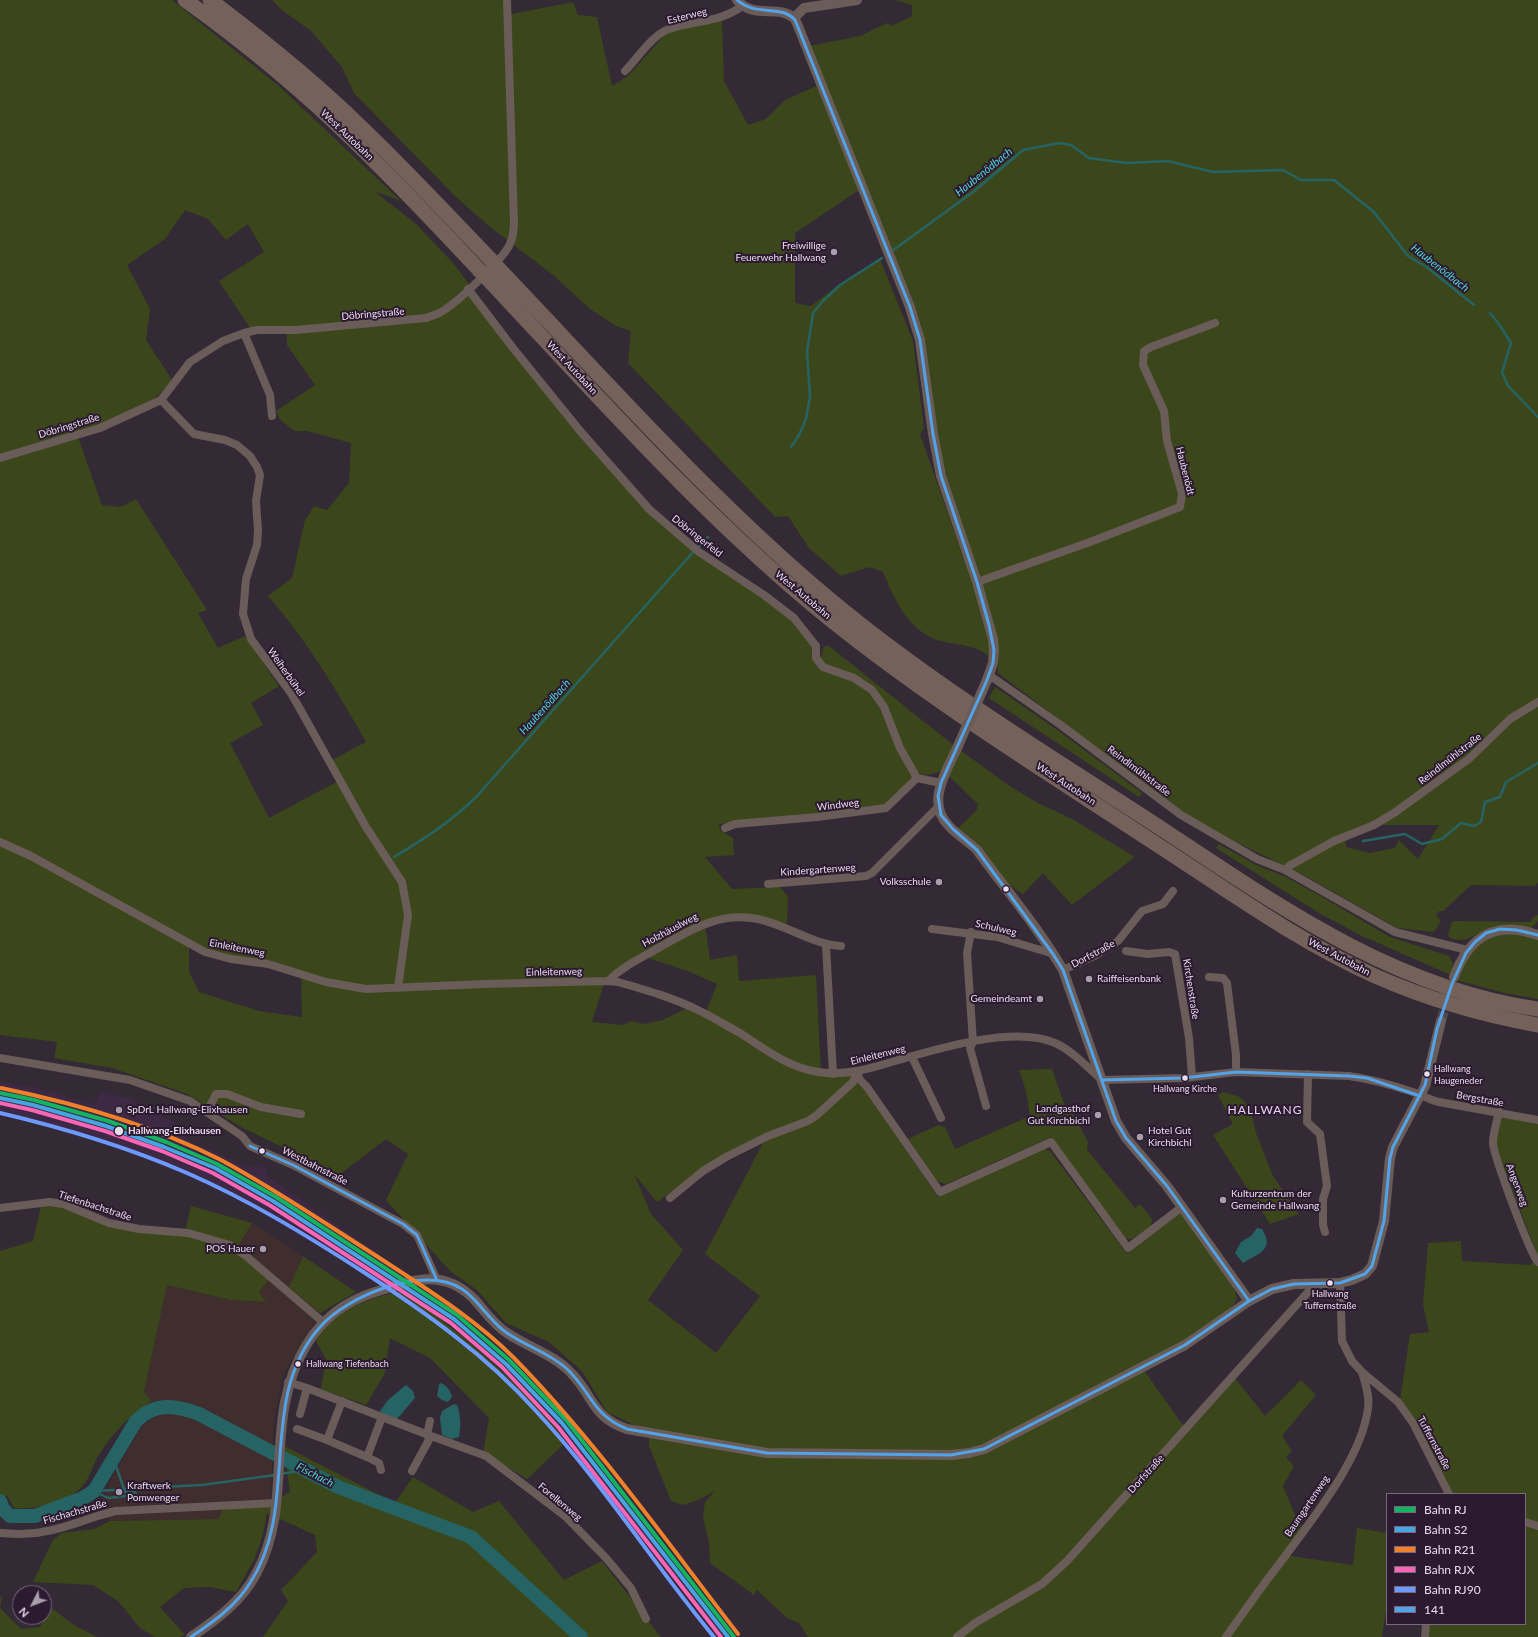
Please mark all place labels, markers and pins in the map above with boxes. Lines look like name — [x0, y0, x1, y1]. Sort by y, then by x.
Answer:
place label: Freiwillige Feuerwehr Hallwang — [735, 240, 826, 264]
marker: Freiwillige Feuerwehr Hallwang — [829, 247, 839, 257]
place label: Volksschule — [880, 876, 931, 888]
marker: Volksschule — [934, 877, 944, 887]
unlabelled marker — [1001, 884, 1011, 894]
place label: Raiffeisenbank — [1097, 973, 1161, 985]
marker: Raiffeisenbank — [1084, 974, 1094, 984]
place label: Gemeindeamt — [970, 993, 1032, 1005]
marker: Gemeindeamt — [1035, 994, 1045, 1004]
place label: Hallwang Haugeneder — [1434, 1064, 1482, 1085]
marker: Hallwang Haugeneder — [1422, 1069, 1432, 1079]
marker: Hallwang Kirche — [1180, 1073, 1190, 1083]
place label: Hallwang Kirche — [1153, 1084, 1217, 1094]
place label: Landgasthof Gut Kirchbichl — [1028, 1103, 1090, 1126]
place label: SpDrL Hallwang-Elixhausen — [127, 1104, 248, 1116]
marker: SpDrL Hallwang-Elixhausen — [114, 1105, 124, 1115]
marker: Landgasthof Gut Kirchbichl — [1093, 1110, 1103, 1120]
marker: Hallwang-Elixhausen — [113, 1125, 125, 1137]
place label: Hallwang-Elixhausen — [128, 1125, 221, 1137]
place label: Hotel Gut Kirchbichl — [1148, 1125, 1192, 1148]
marker: Hotel Gut Kirchbichl — [1135, 1132, 1145, 1142]
unlabelled marker — [257, 1146, 267, 1156]
place label: Kulturzentrum der Gemeinde Hallwang — [1231, 1188, 1319, 1212]
marker: Kulturzentrum der Gemeinde Hallwang — [1218, 1195, 1228, 1205]
place label: POS Hauer — [206, 1243, 255, 1255]
marker: POS Hauer — [258, 1244, 268, 1254]
marker: Hallwang Tuffernstraße — [1325, 1278, 1335, 1288]
place label: Hallwang Tuffernstraße — [1303, 1289, 1357, 1310]
marker: Hallwang Tiefenbach — [293, 1359, 303, 1369]
place label: Hallwang Tiefenbach — [306, 1359, 389, 1369]
place label: Kraftwerk Pomwenger — [127, 1480, 179, 1504]
marker: Kraftwerk Pomwenger — [114, 1487, 124, 1497]

